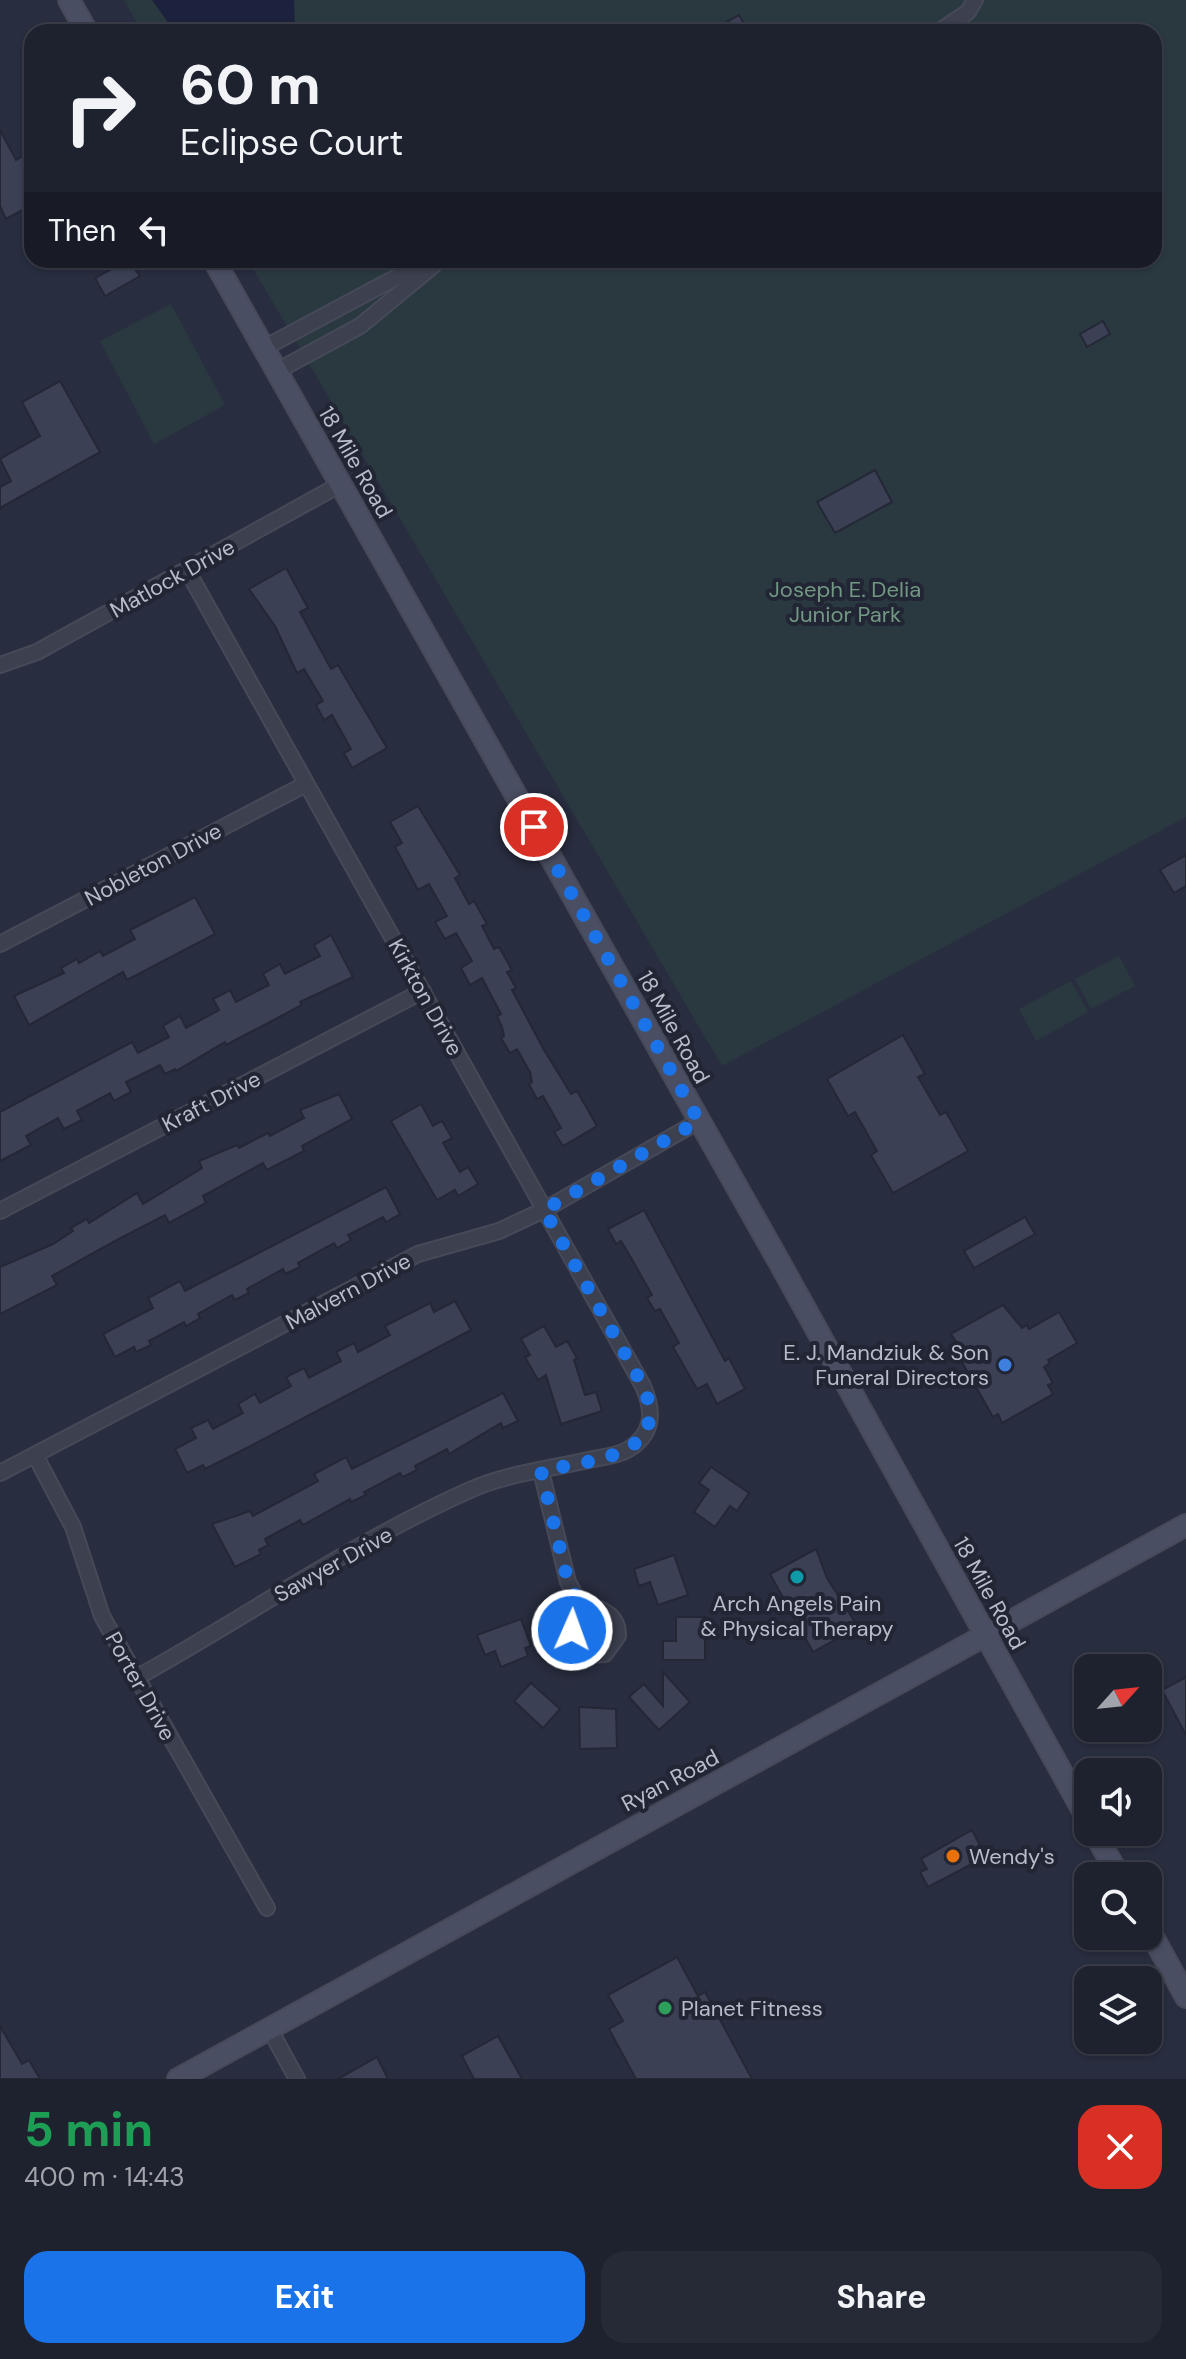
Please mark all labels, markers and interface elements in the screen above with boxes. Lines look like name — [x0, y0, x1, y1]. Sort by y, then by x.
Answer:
text: 60 m — [180, 48, 321, 121]
icon: right — [48, 56, 152, 160]
text: Eclipse Court — [180, 119, 403, 166]
icon: left — [132, 208, 176, 252]
text: Then — [48, 211, 116, 250]
street label: 18 Mile Road — [312, 401, 399, 523]
street label: Matlock Drive — [105, 532, 240, 625]
park label: Joseph E. Delia Junior Park — [769, 575, 921, 629]
pin — [500, 793, 568, 861]
icon: arrive — [512, 805, 556, 849]
street label: Nobleton Drive — [80, 816, 227, 913]
street label: Kirkton Drive — [382, 934, 470, 1061]
street label: 18 Mile Road — [631, 966, 716, 1089]
street label: Kraft Drive — [157, 1064, 265, 1139]
street label: Malvern Drive — [281, 1246, 416, 1337]
place label: E. J. Mandziuk & Son Funeral Directors — [783, 1338, 989, 1392]
marker: E. J. Mandziuk & Son Funeral Directors — [996, 1356, 1014, 1374]
street label: Sawyer Drive — [269, 1520, 398, 1609]
street label: 18 Mile Road — [947, 1532, 1032, 1655]
marker: Arch Angels Pain & Physical Therapy — [788, 1568, 806, 1586]
position arrow — [530, 1588, 614, 1672]
place label: Arch Angels Pain & Physical Therapy — [700, 1589, 894, 1643]
street label: Porter Drive — [99, 1627, 182, 1746]
north arrow — [1074, 1654, 1162, 1742]
map controls — [1074, 1654, 1162, 2054]
street label: Ryan Road — [617, 1743, 724, 1818]
button: sound — [1074, 1758, 1162, 1846]
place label: Wendy's — [969, 1842, 1055, 1871]
marker: Wendy's — [944, 1847, 962, 1865]
button: search — [1074, 1862, 1162, 1950]
button: layers — [1074, 1966, 1162, 2054]
place label: Planet Fitness — [681, 1994, 823, 2023]
marker: Planet Fitness — [656, 1999, 674, 2017]
text: 5 min — [24, 2098, 153, 2161]
button: close — [1078, 2105, 1162, 2189]
text: 400 m · 14:43 — [24, 2160, 185, 2194]
button: Exit — [24, 2251, 585, 2343]
button: Share — [601, 2251, 1162, 2343]

